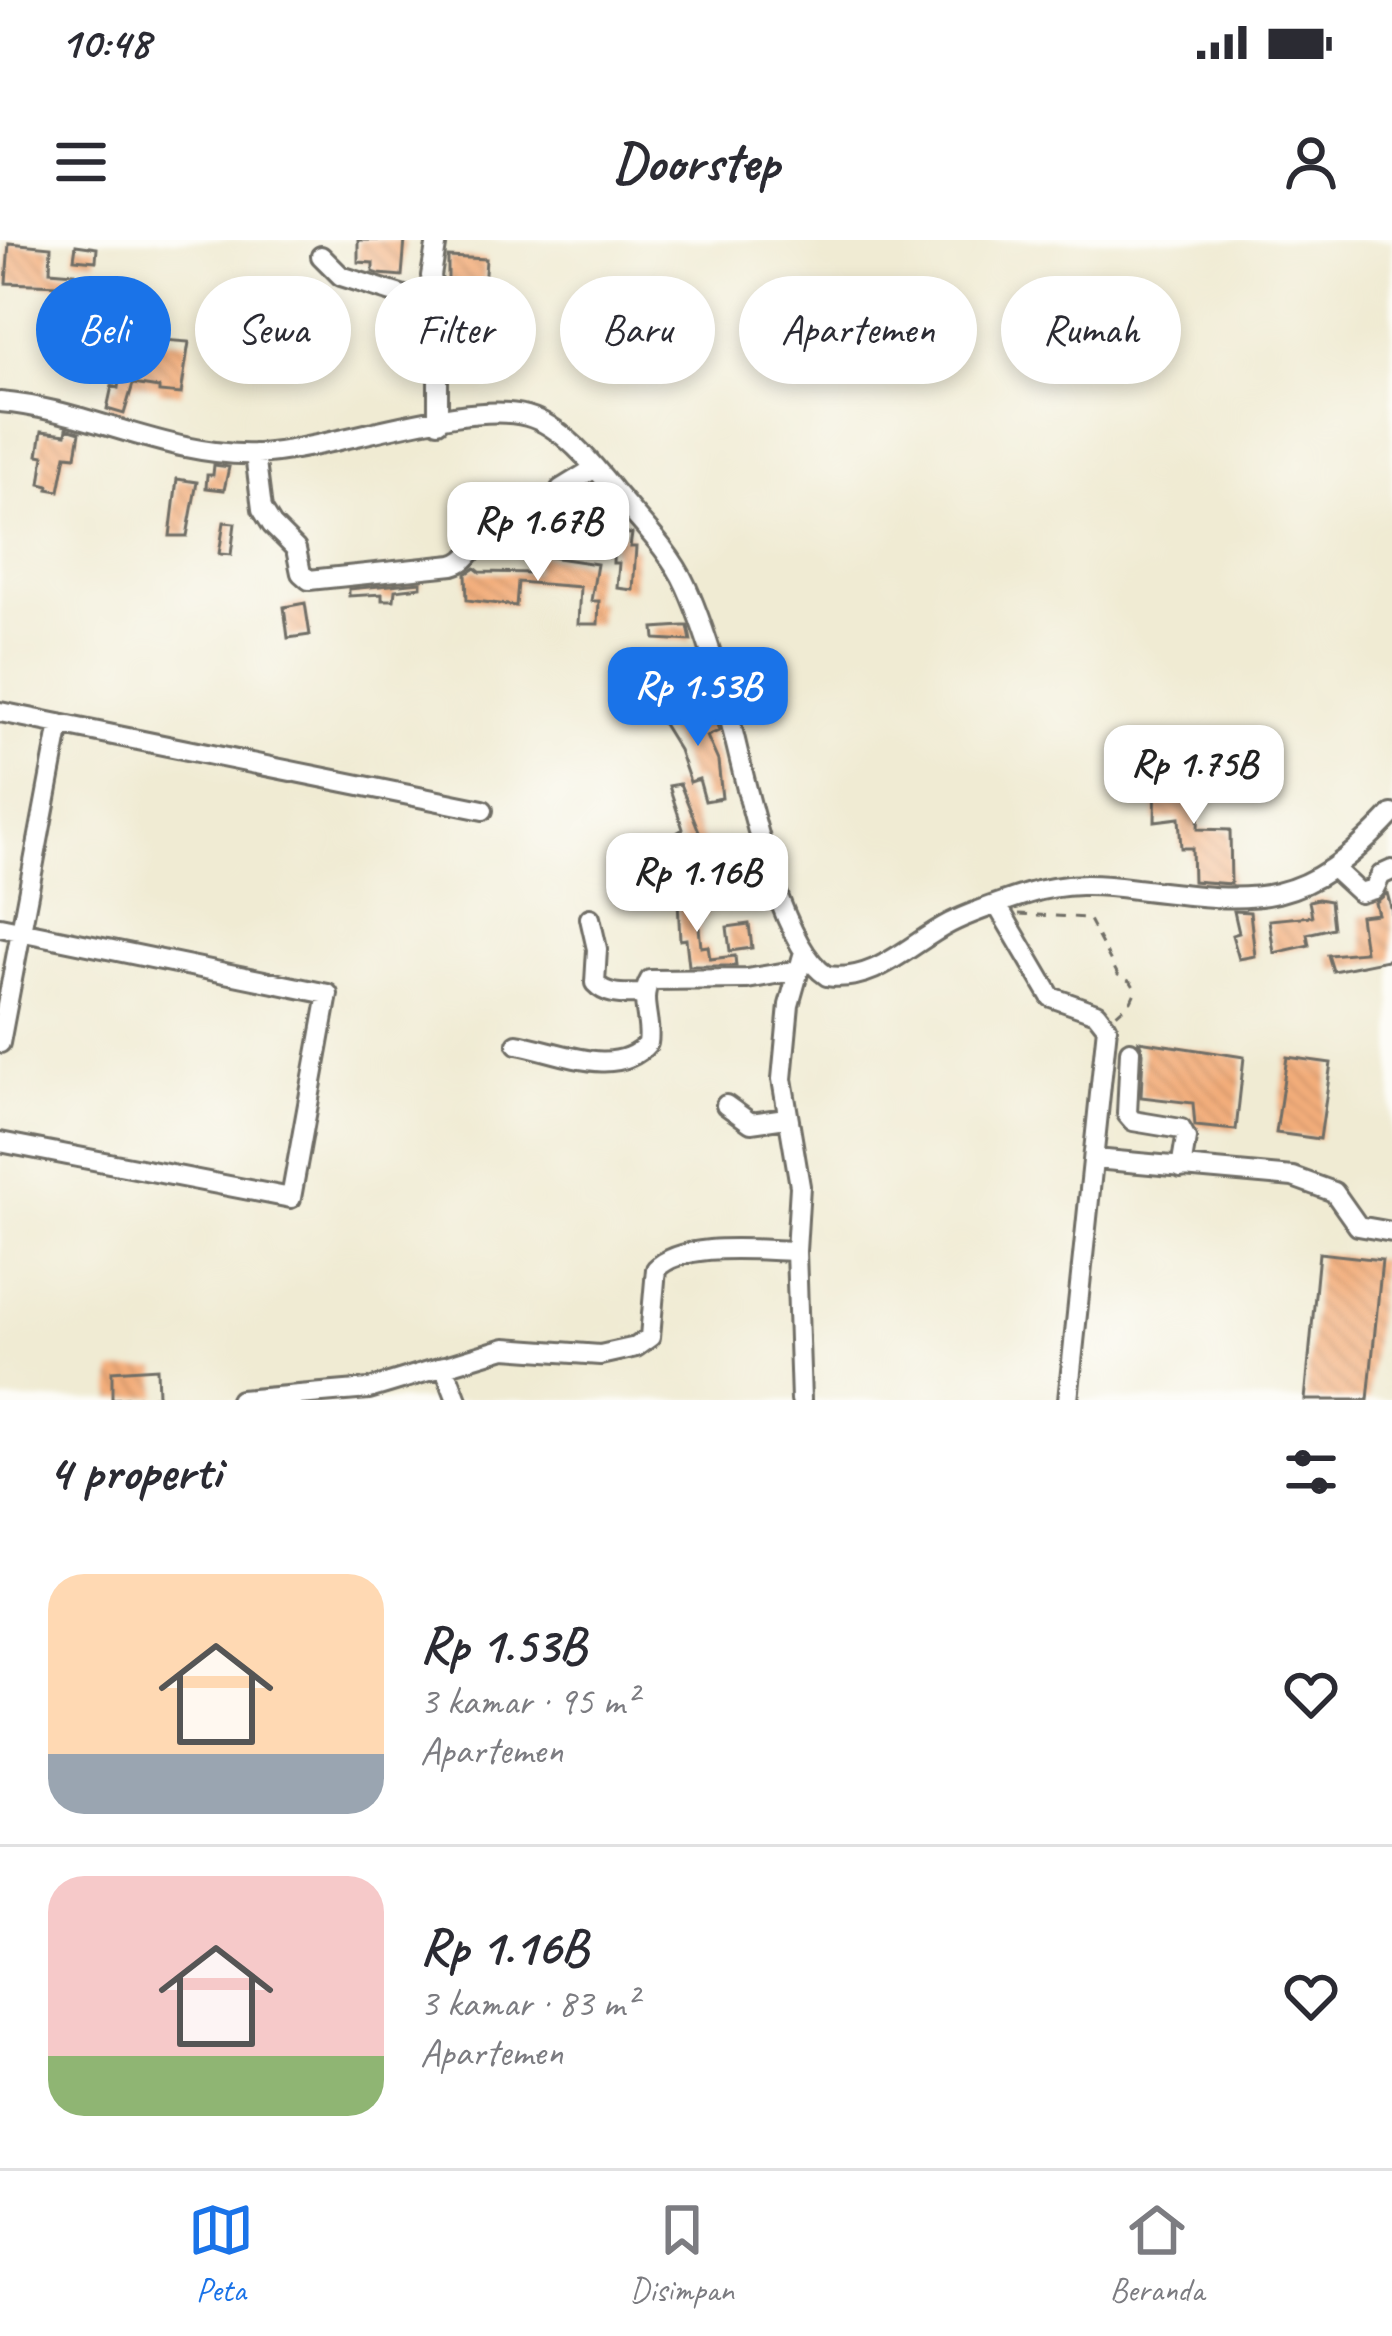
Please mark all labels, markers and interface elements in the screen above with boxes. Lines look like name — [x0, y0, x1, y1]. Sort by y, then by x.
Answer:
text: 10:48 — [60, 14, 150, 71]
text: Doorstep — [613, 128, 779, 196]
icon: menu — [48, 129, 114, 195]
icon: person — [1278, 129, 1344, 195]
chip: Beli — [36, 276, 171, 384]
chip: Sewa — [195, 276, 351, 384]
chip: Filter — [375, 276, 536, 384]
chip: Baru — [560, 276, 715, 384]
chip: Apartemen — [739, 276, 977, 384]
chip: Rumah — [1001, 276, 1181, 384]
pin: Rp 1.67B — [414, 482, 662, 584]
text: Rp 1.67B — [474, 496, 602, 545]
pin: Rp 1.53B — [574, 647, 822, 749]
text: Rp 1.53B — [635, 661, 761, 710]
pin: Rp 1.75B — [1070, 725, 1318, 827]
text: Rp 1.75B — [1131, 739, 1257, 788]
pin: Rp 1.16B — [573, 833, 821, 935]
text: Rp 1.16B — [633, 847, 761, 896]
icon: filters — [1278, 1439, 1344, 1505]
text: 4 properti — [48, 1440, 221, 1504]
text: Rp 1.53B — [420, 1613, 585, 1677]
icon: home — [144, 1622, 288, 1766]
icon: heart — [1278, 1661, 1344, 1727]
text: 3 kamar · 95 m² — [420, 1677, 637, 1726]
text: Apartemen — [420, 1726, 563, 1775]
text: Rp 1.16B — [420, 1915, 587, 1979]
icon: home — [144, 1924, 288, 2068]
icon: heart — [1278, 1963, 1344, 2029]
text: 3 kamar · 83 m² — [420, 1979, 637, 2028]
text: Apartemen — [420, 2028, 563, 2077]
tab: Peta — [188, 2197, 254, 2311]
tab: Disimpan — [630, 2197, 734, 2311]
tab: Beranda — [1110, 2197, 1204, 2311]

